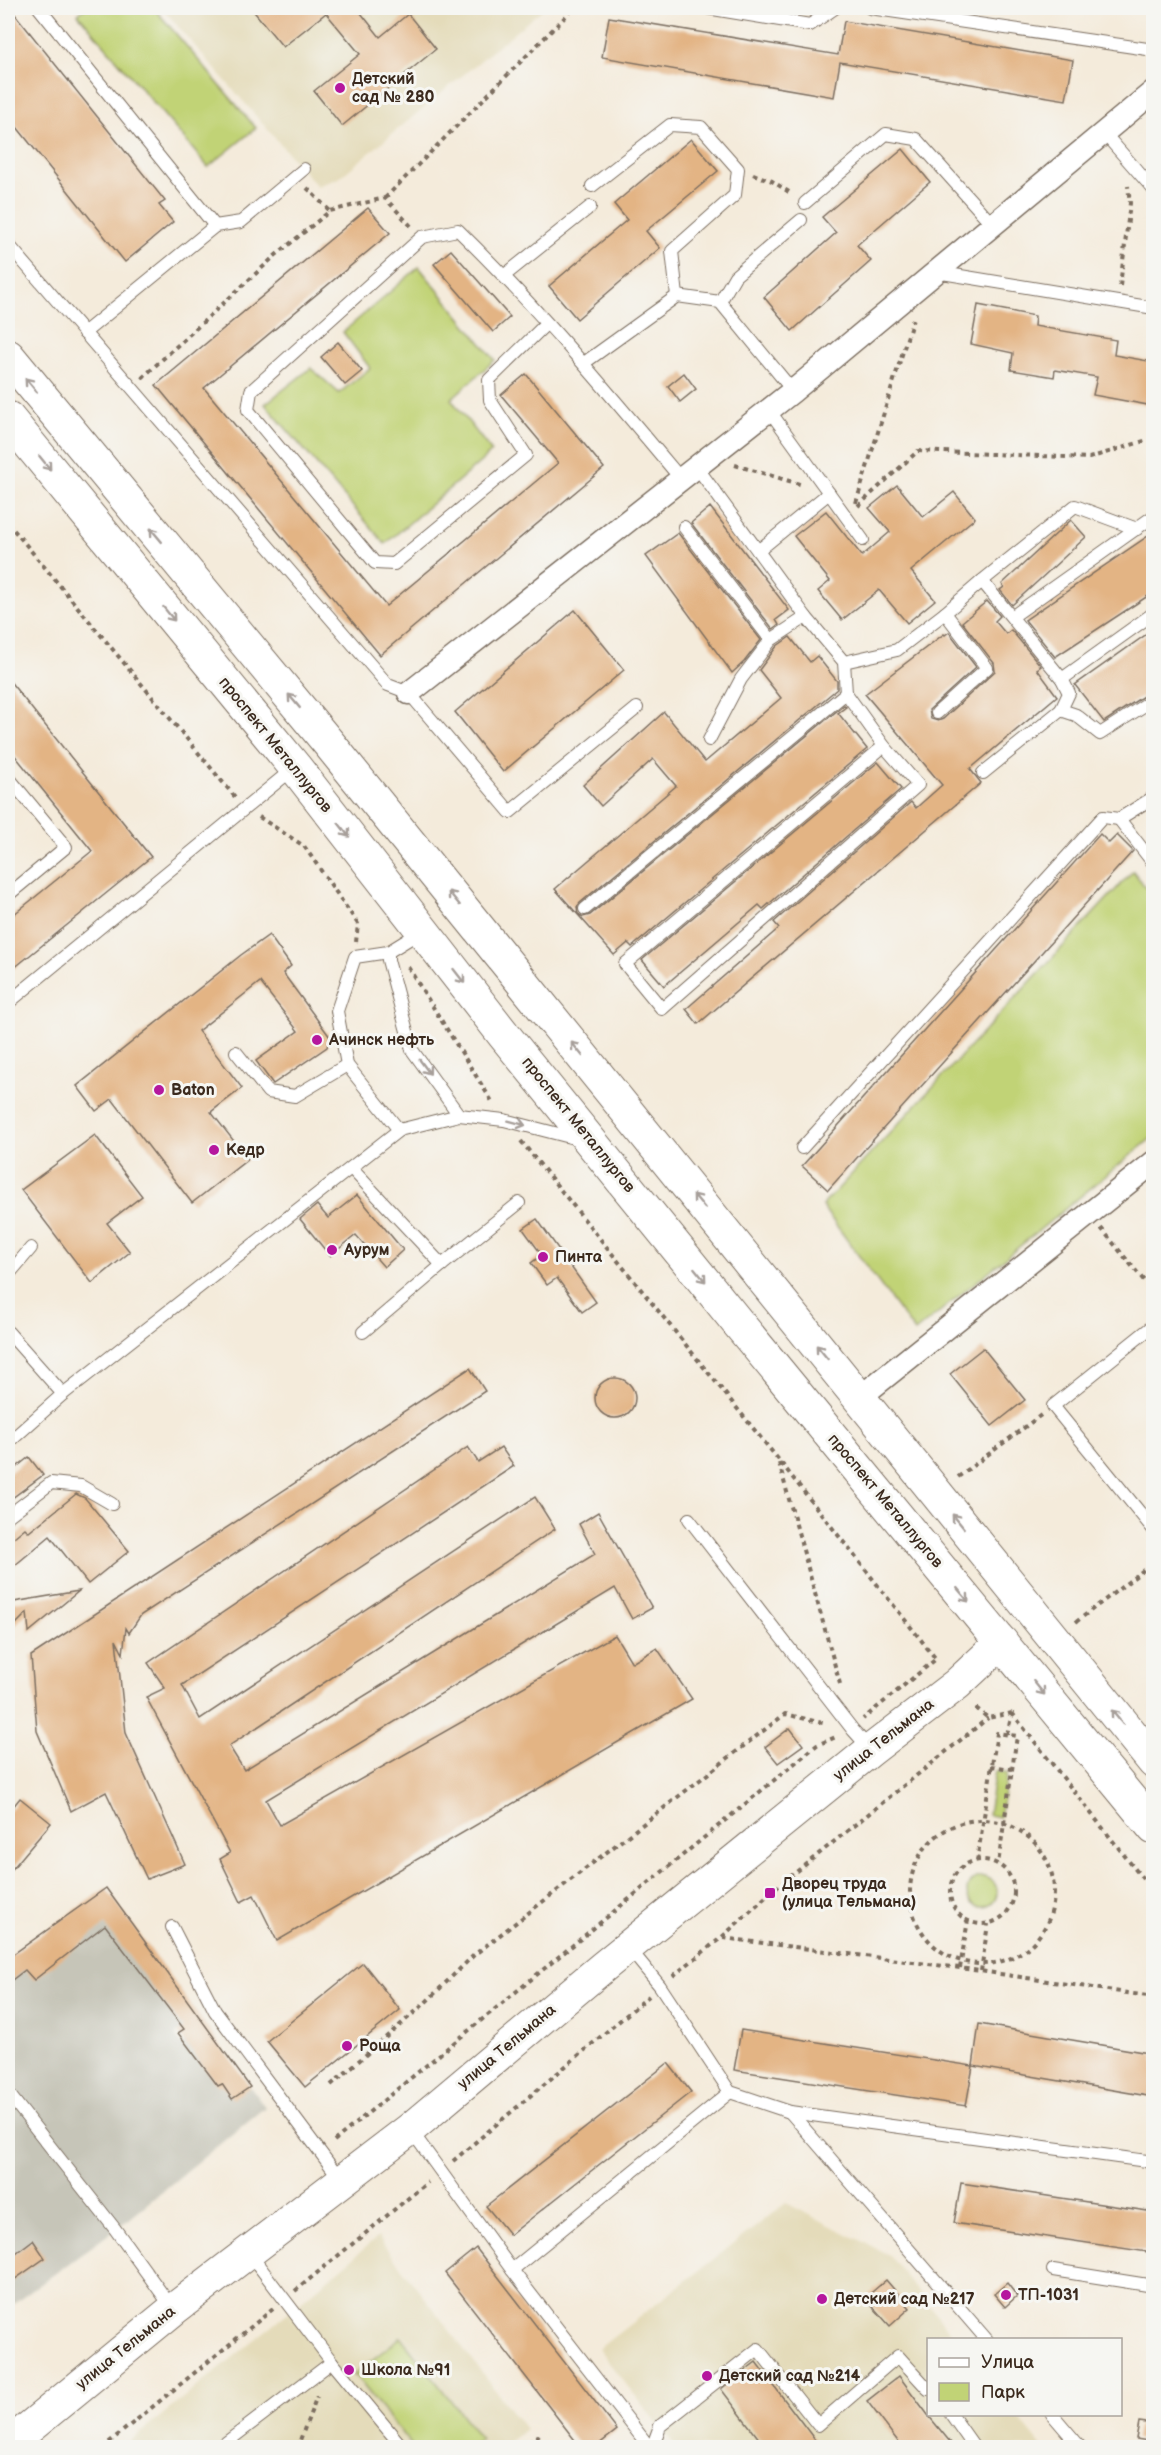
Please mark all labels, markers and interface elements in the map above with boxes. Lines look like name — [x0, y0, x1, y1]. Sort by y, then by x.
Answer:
place label: Детский сад № 280 — [352, 70, 435, 107]
marker: Детский сад № 280 — [333, 81, 347, 95]
one-way arrow — [25, 377, 38, 393]
one-way arrow — [38, 455, 51, 471]
one-way arrow — [149, 528, 163, 543]
one-way arrow — [162, 606, 175, 622]
street label: проспект Металлургов — [214, 673, 336, 817]
one-way arrow — [287, 693, 300, 709]
one-way arrow — [338, 822, 351, 838]
one-way arrow — [447, 890, 460, 906]
one-way arrow — [452, 968, 465, 984]
place label: Ачинск нефть — [328, 1031, 435, 1050]
marker: Ачинск нефть — [310, 1033, 324, 1047]
one-way arrow — [570, 1041, 583, 1057]
street label: проспект Металлургов — [517, 1053, 639, 1197]
one-way arrow — [419, 1059, 431, 1075]
place label: Baton — [171, 1081, 215, 1100]
marker: Baton — [152, 1083, 166, 1097]
one-way arrow — [507, 1118, 526, 1130]
place label: Кедр — [226, 1141, 265, 1160]
marker: Кедр — [207, 1143, 221, 1157]
one-way arrow — [693, 1193, 706, 1209]
place label: Аурум — [343, 1241, 390, 1260]
marker: Аурум — [325, 1243, 339, 1257]
place label: Пинта — [555, 1248, 603, 1267]
marker: Пинта — [536, 1250, 550, 1264]
one-way arrow — [693, 1267, 706, 1283]
one-way arrow — [815, 1345, 829, 1360]
street label: проспект Металлургов — [823, 1430, 947, 1572]
one-way arrow — [952, 1513, 965, 1529]
one-way arrow — [956, 1587, 969, 1603]
one-way arrow — [1032, 1680, 1045, 1696]
street label: улица Тельмана — [830, 1695, 938, 1785]
one-way arrow — [1110, 1709, 1123, 1725]
place label: Дворец труда (улица Тельмана) — [782, 1875, 916, 1912]
marker: Дворец труда (улица Тельмана) — [763, 1886, 777, 1900]
street label: улица Тельмана — [454, 2000, 560, 2094]
place label: Роща — [359, 2037, 401, 2056]
marker: Роща — [340, 2039, 354, 2053]
place label: ТП-1031 — [1018, 2286, 1079, 2305]
marker: ТП-1031 — [999, 2288, 1013, 2302]
place label: Детский сад №217 — [834, 2290, 975, 2309]
marker: Детский сад №217 — [815, 2292, 829, 2306]
street label: улица Тельмана — [72, 2302, 180, 2394]
legend — [927, 2338, 1122, 2416]
text: Улица — [981, 2352, 1035, 2373]
place label: Школа №91 — [361, 2361, 450, 2380]
marker: Школа №91 — [342, 2363, 356, 2377]
place label: Детский сад №214 — [719, 2367, 861, 2386]
marker: Детский сад №214 — [700, 2369, 714, 2383]
text: Парк — [981, 2382, 1025, 2403]

